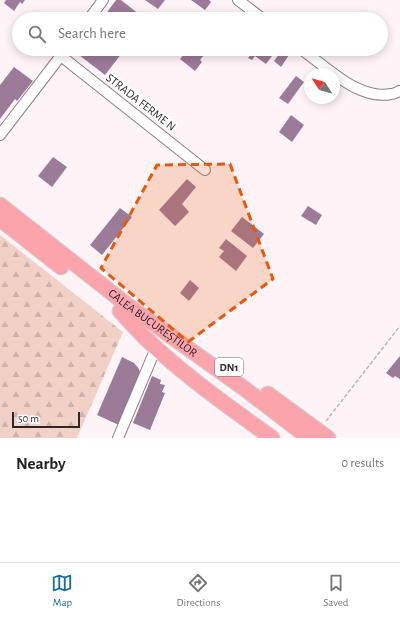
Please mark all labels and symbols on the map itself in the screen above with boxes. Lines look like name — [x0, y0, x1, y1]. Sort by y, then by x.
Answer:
north arrow — [304, 68, 340, 104]
street label: STRADA FERME N — [104, 71, 178, 133]
street label: CALEA BUCUREȘTILOR — [106, 287, 200, 359]
road number: DN1 — [215, 358, 243, 376]
scale bar — [12, 410, 80, 429]

